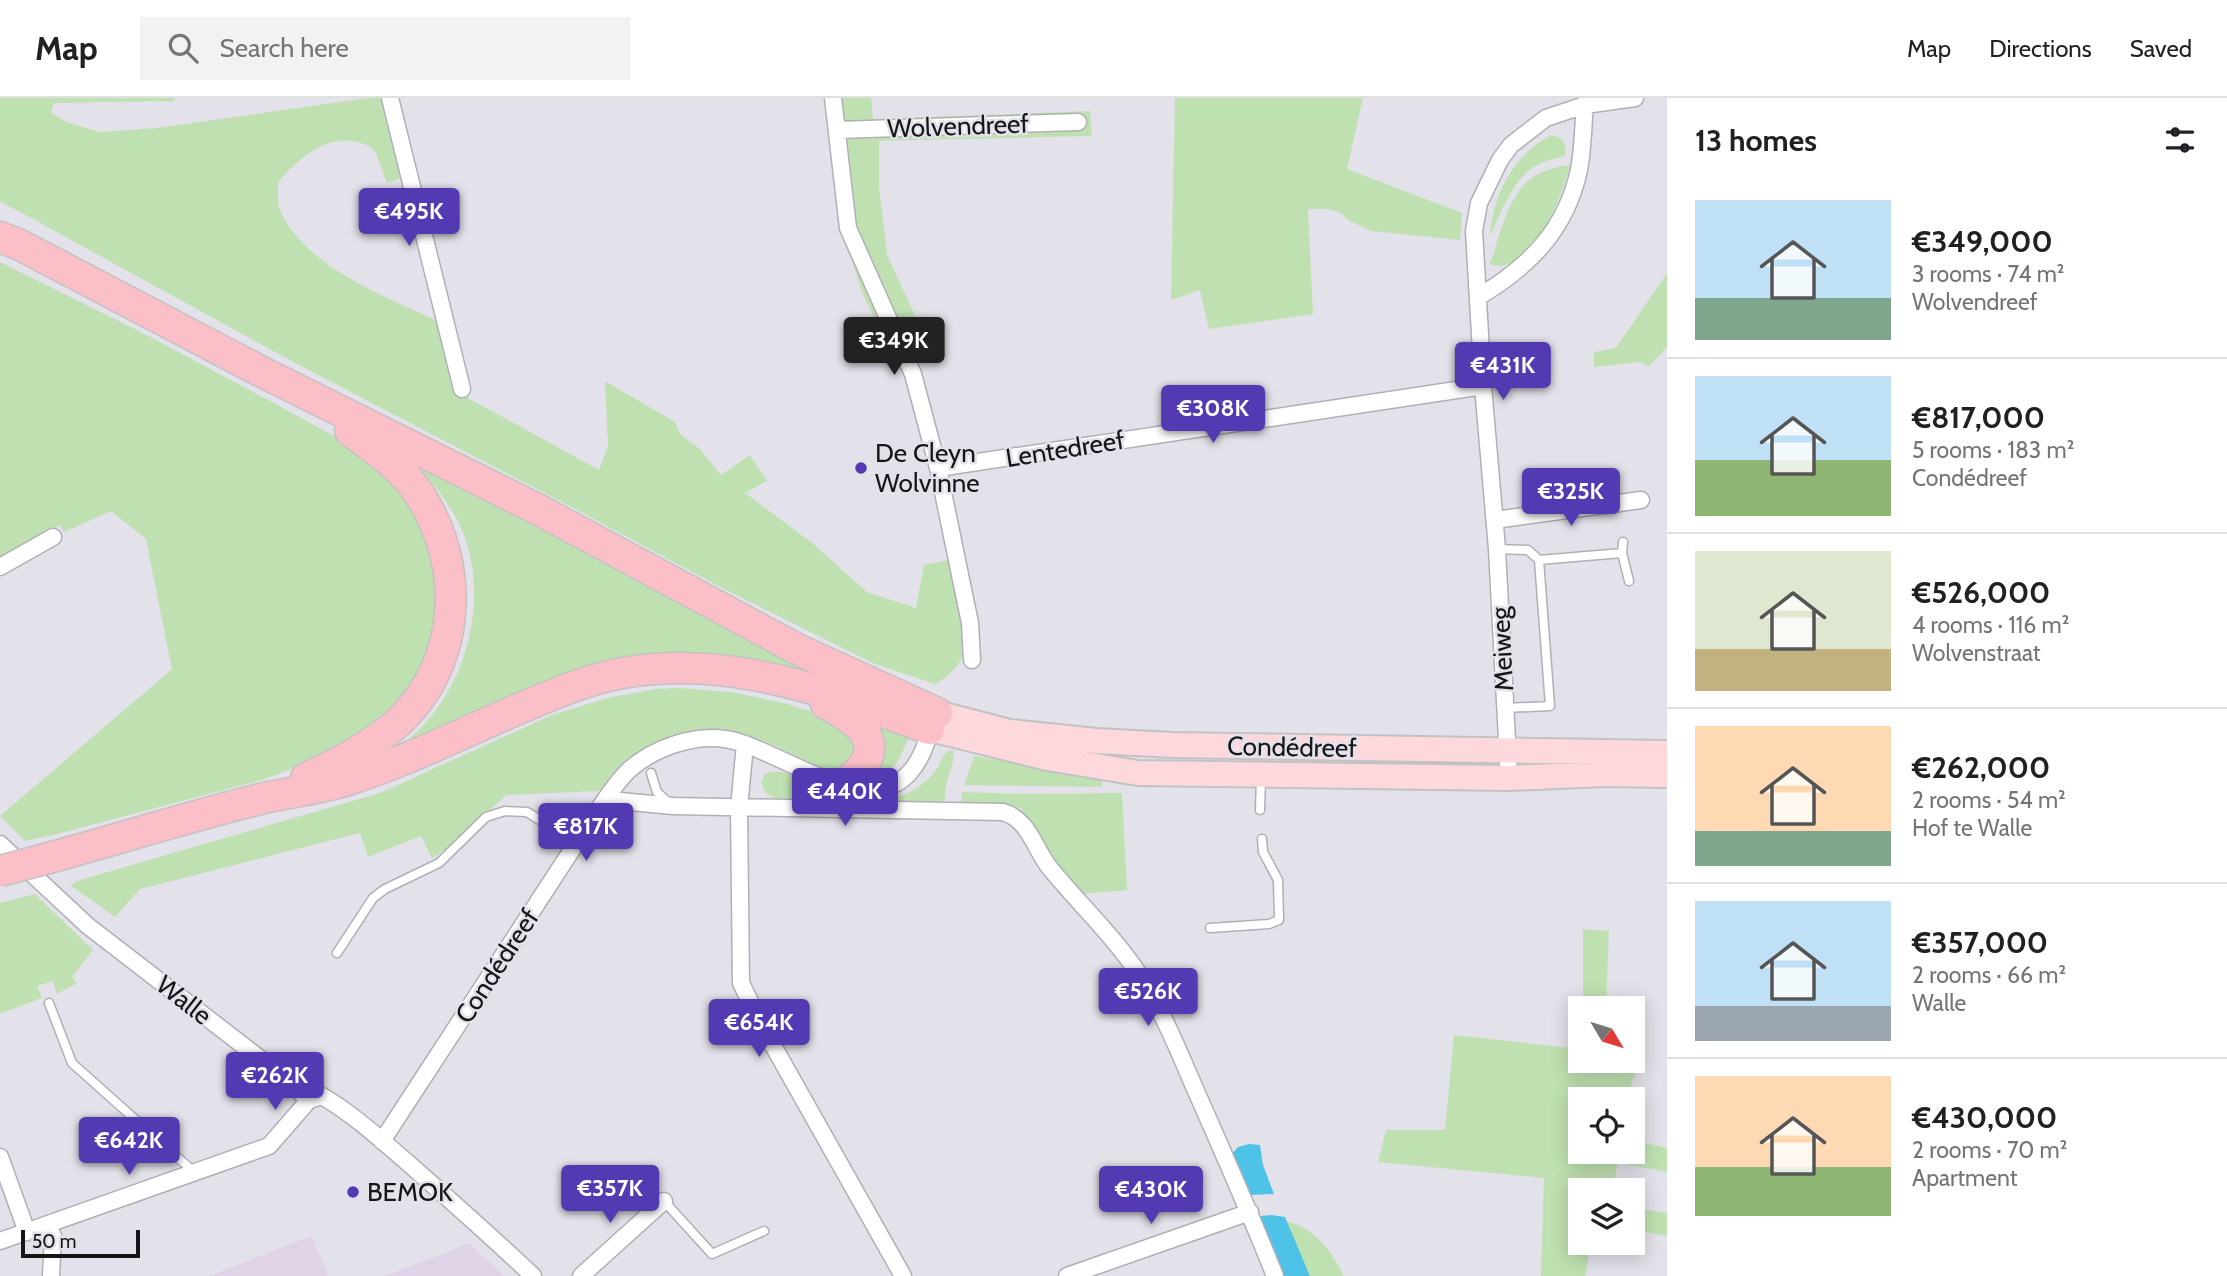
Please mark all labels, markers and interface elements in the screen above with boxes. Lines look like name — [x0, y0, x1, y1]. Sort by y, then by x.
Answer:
search box — [140, 17, 630, 80]
text: Map — [35, 28, 98, 68]
icon: search — [164, 29, 202, 67]
text: Search here — [220, 32, 349, 64]
text: Map — [1907, 34, 1951, 63]
text: Directions — [1989, 34, 2092, 63]
text: Saved — [2130, 34, 2192, 63]
street label: Wolvendreef — [887, 108, 1030, 144]
icon: filters — [2161, 121, 2199, 159]
text: 13 homes — [1695, 122, 1817, 159]
pin: €495K — [360, 188, 458, 248]
text: €495K — [375, 197, 443, 225]
text: €349,000 — [1912, 223, 2053, 260]
icon: home — [1751, 228, 1835, 312]
text: 3 rooms · 74 m² — [1912, 260, 2064, 288]
text: Wolvendreef — [1912, 288, 2037, 316]
pin: €349K — [845, 317, 943, 377]
text: €349K — [860, 326, 928, 354]
pin: €431K — [1454, 342, 1552, 402]
text: €431K — [1471, 351, 1535, 379]
pin: €308K — [1164, 386, 1262, 445]
text: €308K — [1177, 394, 1249, 422]
text: €817,000 — [1912, 399, 2045, 436]
icon: home — [1751, 404, 1835, 488]
street label: Lentedreef — [1003, 424, 1127, 474]
text: 5 rooms · 183 m² — [1912, 436, 2074, 464]
place label: De Cleyn Wolvinne — [875, 437, 980, 499]
marker: De Cleyn Wolvinne — [853, 460, 869, 476]
text: Condédreef — [1912, 464, 2027, 492]
pin: €325K — [1522, 468, 1620, 528]
text: €325K — [1538, 477, 1604, 505]
text: €526,000 — [1912, 574, 2050, 611]
icon: home — [1751, 579, 1835, 663]
street label: Meiweg — [1484, 605, 1520, 692]
text: 4 rooms · 116 m² — [1912, 611, 2069, 639]
text: Wolvenstraat — [1912, 639, 2041, 667]
street label: Condédreef — [1227, 730, 1358, 764]
text: €262,000 — [1912, 749, 2050, 786]
icon: home — [1751, 754, 1835, 838]
pin: €440K — [796, 768, 894, 828]
text: €440K — [808, 777, 882, 805]
text: 2 rooms · 54 m² — [1912, 786, 2066, 814]
pin: €817K — [537, 804, 635, 863]
text: €817K — [554, 812, 618, 840]
text: Hof te Walle — [1912, 814, 2032, 842]
street label: Condédreef — [448, 903, 546, 1029]
text: €357,000 — [1912, 924, 2048, 961]
icon: home — [1751, 929, 1835, 1013]
text: 2 rooms · 66 m² — [1912, 961, 2066, 989]
street label: Walle — [150, 968, 218, 1032]
pin: €526K — [1099, 968, 1197, 1028]
text: €526K — [1115, 977, 1181, 1005]
text: Walle — [1912, 989, 1966, 1017]
north arrow — [1568, 996, 1645, 1073]
map controls — [1568, 996, 1645, 1255]
pin: €654K — [710, 1000, 808, 1059]
text: €654K — [725, 1008, 793, 1036]
pin: €262K — [226, 1052, 324, 1112]
text: €262K — [242, 1061, 308, 1089]
button: locate — [1568, 1087, 1645, 1164]
text: €430,000 — [1912, 1099, 2057, 1136]
icon: home — [1751, 1104, 1835, 1188]
pin: €642K — [80, 1118, 178, 1177]
text: €642K — [95, 1126, 163, 1154]
text: 2 rooms · 70 m² — [1912, 1136, 2067, 1164]
text: Apartment — [1912, 1164, 2017, 1192]
pin: €357K — [561, 1166, 659, 1225]
pin: €430K — [1102, 1166, 1200, 1226]
text: €357K — [577, 1174, 643, 1202]
text: €430K — [1115, 1175, 1187, 1203]
place label: BEMOK — [367, 1176, 453, 1208]
button: layers — [1568, 1178, 1645, 1255]
marker: BEMOK — [345, 1184, 361, 1200]
scale bar — [21, 1227, 140, 1259]
text: 50 m — [32, 1230, 76, 1253]

